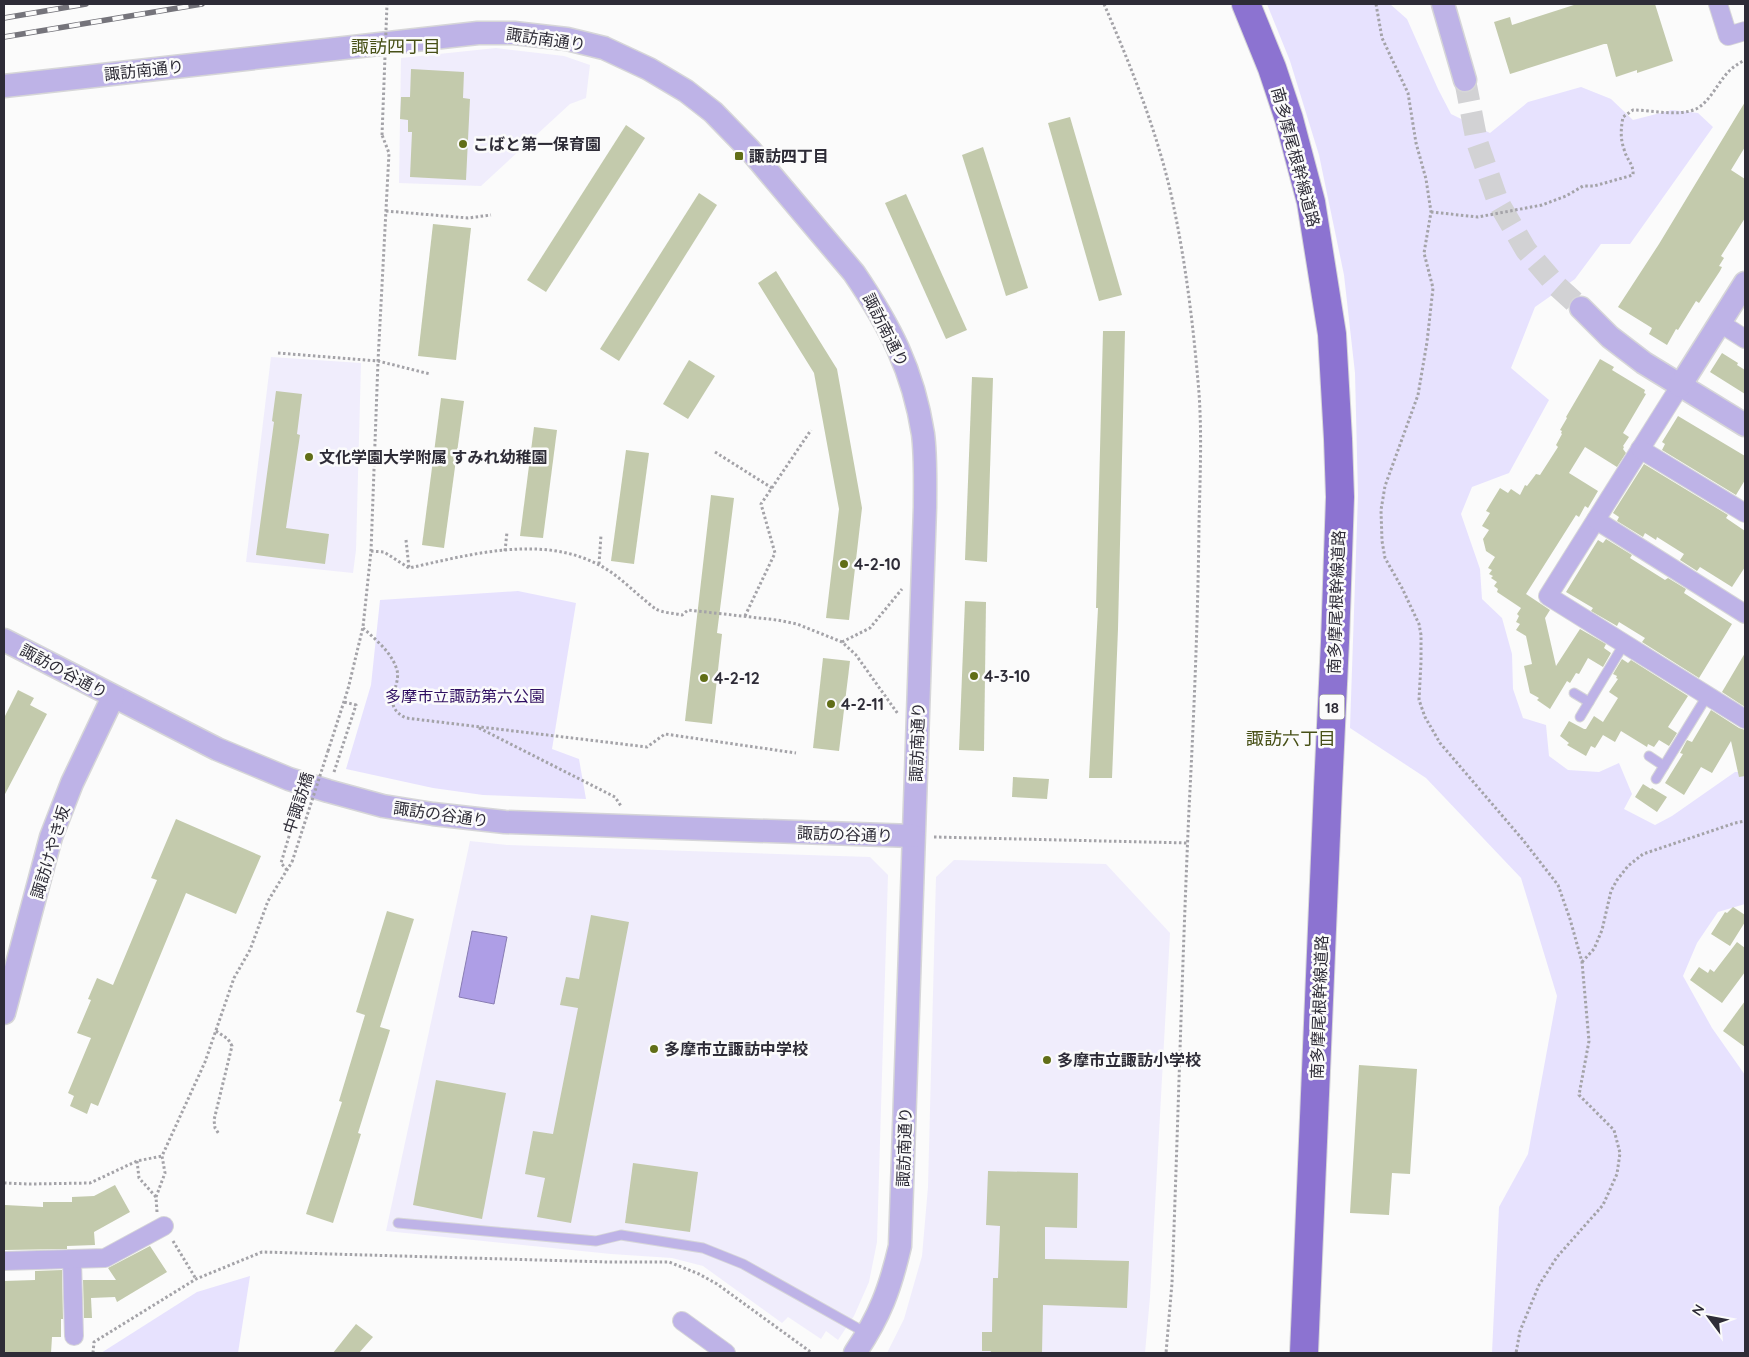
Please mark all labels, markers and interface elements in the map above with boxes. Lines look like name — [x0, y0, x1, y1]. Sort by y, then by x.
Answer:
street label: 諏訪南通り — [505, 24, 587, 54]
district label: 諏訪四丁目 — [351, 35, 441, 58]
street label: 諏訪南通り — [103, 56, 185, 84]
street label: 南多摩尾根幹線道路 — [1268, 85, 1324, 229]
place label: こばと第一保育園 — [473, 134, 601, 154]
marker: こばと第一保育園 — [457, 138, 469, 150]
place label: 諏訪四丁目 — [749, 146, 829, 166]
marker: 諏訪四丁目 — [733, 150, 745, 162]
street label: 諏訪南通り — [859, 290, 913, 370]
place label: 文化学園大学附属 すみれ幼稚園 — [319, 447, 547, 467]
marker: 文化学園大学附属 すみれ幼稚園 — [303, 451, 315, 463]
street label: 南多摩尾根幹線道路 — [1323, 530, 1349, 674]
place label: 4-2-10 — [854, 554, 901, 574]
marker: 4-2-10 — [838, 558, 850, 570]
street label: 諏訪の谷通り — [17, 640, 111, 702]
place label: 4-3-10 — [984, 666, 1030, 686]
place label: 4-2-12 — [714, 668, 760, 688]
marker: 4-3-10 — [968, 670, 980, 682]
marker: 4-2-12 — [698, 672, 710, 684]
park label: 多摩市立諏訪第六公園 — [385, 686, 545, 706]
place label: 4-2-11 — [841, 694, 884, 714]
road number: 18 — [1320, 694, 1344, 720]
marker: 4-2-11 — [825, 698, 837, 710]
street label: 諏訪南通り — [906, 702, 928, 782]
district label: 諏訪六丁目 — [1246, 727, 1336, 750]
street label: 中諏訪橋 — [279, 769, 317, 837]
street label: 諏訪の谷通り — [392, 797, 490, 831]
street label: 諏訪けやき坂 — [26, 803, 74, 901]
street label: 諏訪の谷通り — [797, 822, 893, 846]
street label: 南多摩尾根幹線道路 — [1306, 935, 1332, 1079]
place label: 多摩市立諏訪中学校 — [664, 1039, 808, 1059]
marker: 多摩市立諏訪中学校 — [648, 1043, 660, 1055]
place label: 多摩市立諏訪小学校 — [1057, 1050, 1201, 1070]
marker: 多摩市立諏訪小学校 — [1041, 1054, 1053, 1066]
street label: 諏訪南通り — [893, 1107, 915, 1187]
north arrow — [1684, 1292, 1734, 1342]
text: N — [1688, 1301, 1708, 1319]

